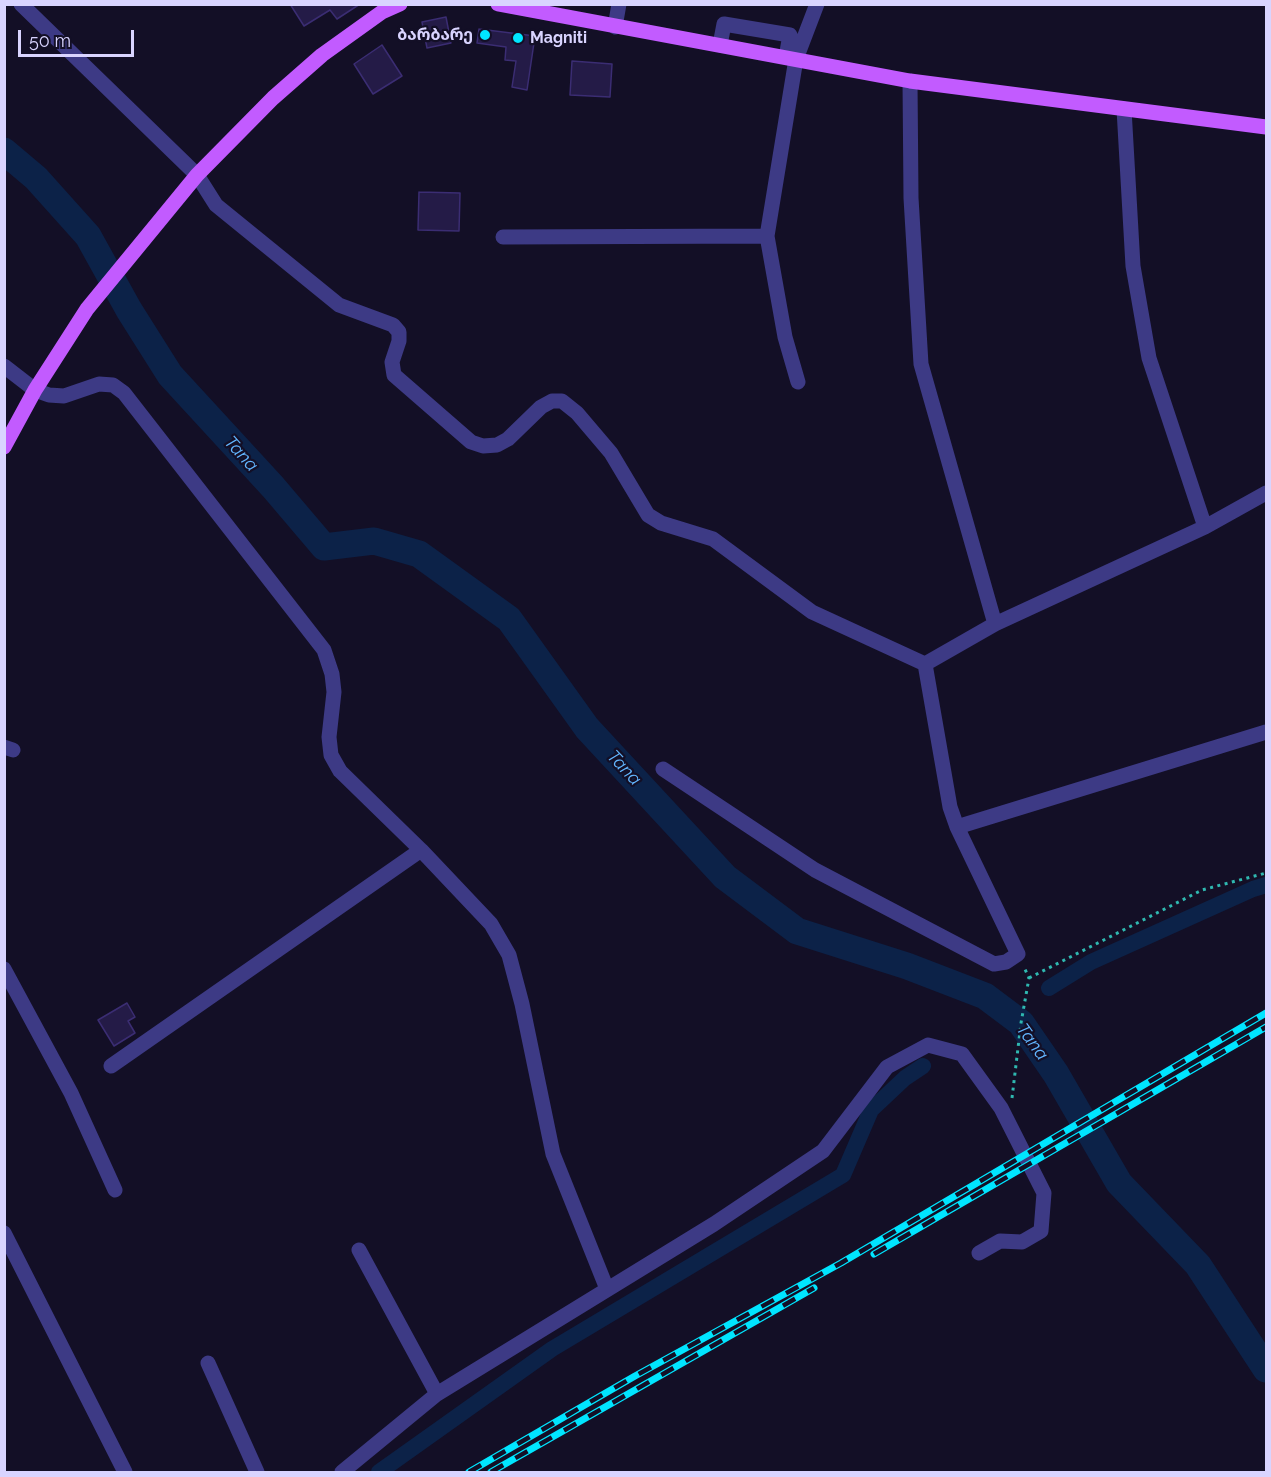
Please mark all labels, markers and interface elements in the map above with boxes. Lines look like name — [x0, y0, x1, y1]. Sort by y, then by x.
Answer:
scale bar — [21, 18, 136, 56]
place label: ბარბარე — [397, 25, 473, 45]
marker: ბარბარე — [478, 28, 492, 42]
place label: Magniti — [530, 28, 587, 48]
text: 50 m — [29, 30, 71, 51]
marker: Magniti — [511, 31, 525, 45]
water label: Tana — [220, 432, 262, 476]
water label: Tana — [602, 746, 646, 790]
water label: Tana — [1011, 1019, 1053, 1065]

